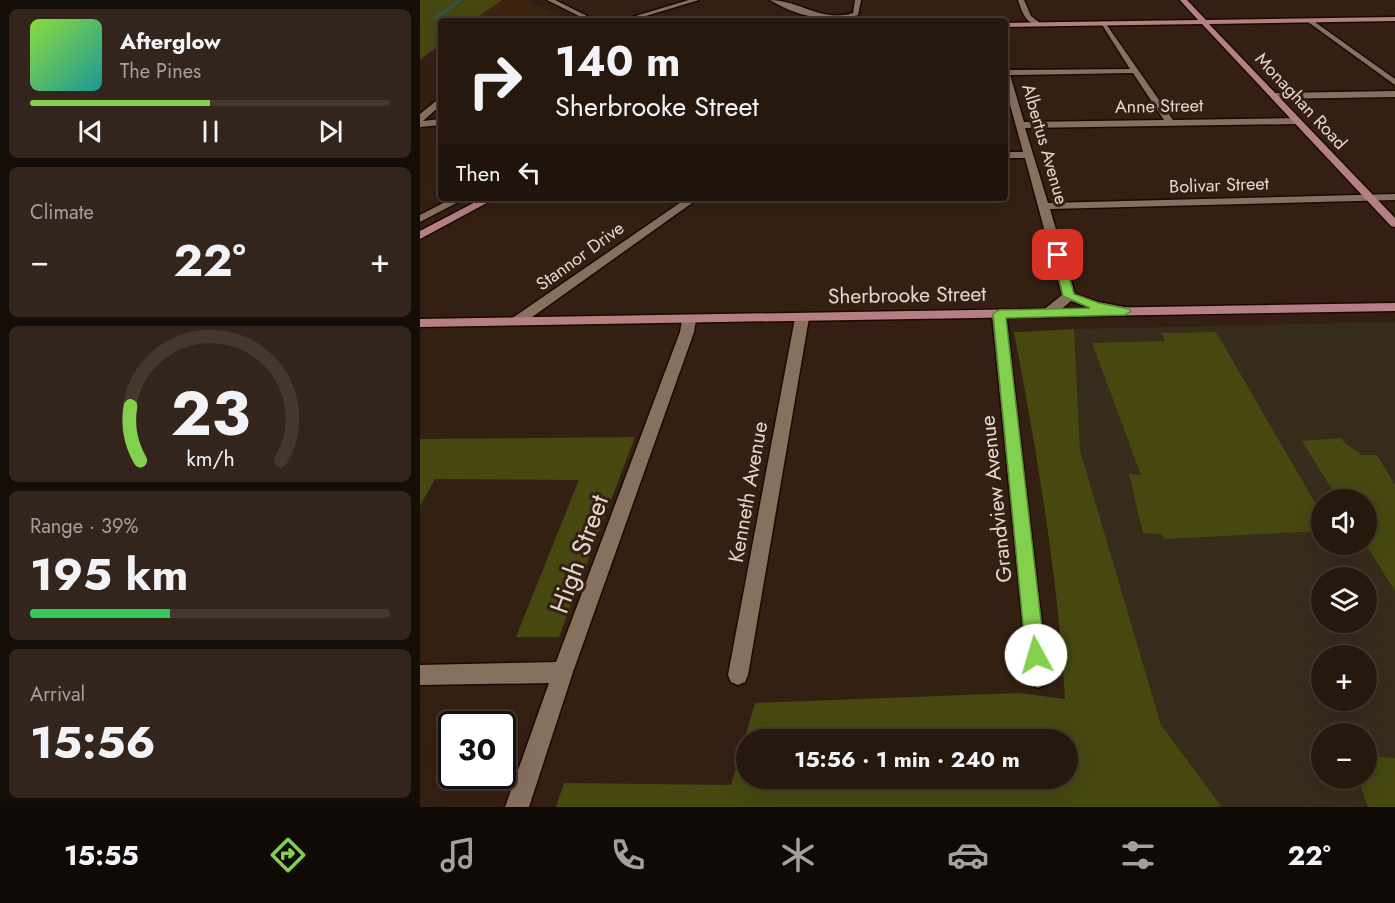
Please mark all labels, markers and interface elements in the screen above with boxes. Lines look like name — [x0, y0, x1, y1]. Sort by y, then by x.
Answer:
text: Afterglow — [120, 25, 221, 57]
text: 140 m — [555, 31, 681, 92]
icon: right — [456, 42, 534, 120]
street label: Monaghan Road — [1249, 47, 1353, 155]
text: The Pines — [120, 57, 201, 86]
street label: Albertus Avenue — [1015, 81, 1075, 207]
text: Sherbrooke Street — [555, 87, 759, 126]
street label: Anne Street — [1115, 92, 1204, 120]
icon: previous — [74, 115, 107, 148]
icon: pause — [194, 115, 227, 148]
icon: next — [314, 115, 347, 148]
icon: left — [513, 156, 546, 189]
text: Then — [456, 157, 501, 189]
street label: Bolivar Street — [1169, 170, 1270, 200]
text: Climate — [30, 198, 94, 227]
street label: Stannor Drive — [531, 215, 629, 297]
text: 22° — [173, 228, 246, 293]
pin — [1032, 229, 1083, 280]
text: − — [30, 237, 49, 284]
text: + — [370, 237, 390, 284]
icon: arrive — [1041, 238, 1074, 271]
street label: Sherbrooke Street — [828, 279, 986, 311]
text: 23 — [170, 368, 250, 458]
street label: Grandview Avenue — [972, 414, 1020, 584]
street label: Kenneth Avenue — [721, 419, 775, 565]
text: km/h — [186, 443, 234, 474]
street label: High Street — [540, 489, 618, 619]
map controls — [1311, 489, 1377, 789]
button: sound — [1311, 489, 1377, 555]
text: Range · 39% — [30, 512, 138, 541]
text: 195 km — [30, 542, 188, 607]
button: layers — [1311, 567, 1377, 633]
position arrow — [1004, 623, 1068, 687]
button: + — [1311, 645, 1377, 711]
text: Arrival — [30, 680, 85, 709]
text: 15:56 — [30, 710, 156, 775]
speed limit sign: 30 — [438, 711, 516, 789]
button: − — [1311, 723, 1377, 789]
text: 15:56 · 1 min · 240 m — [794, 743, 1020, 775]
icon: directions — [267, 834, 309, 876]
icon: music — [437, 834, 479, 876]
icon: phone — [607, 834, 649, 876]
icon: climate — [777, 834, 819, 876]
icon: car — [947, 834, 989, 876]
icon: filters — [1117, 834, 1159, 876]
text: 15:55 — [64, 836, 139, 875]
text: 22° — [1287, 836, 1331, 875]

